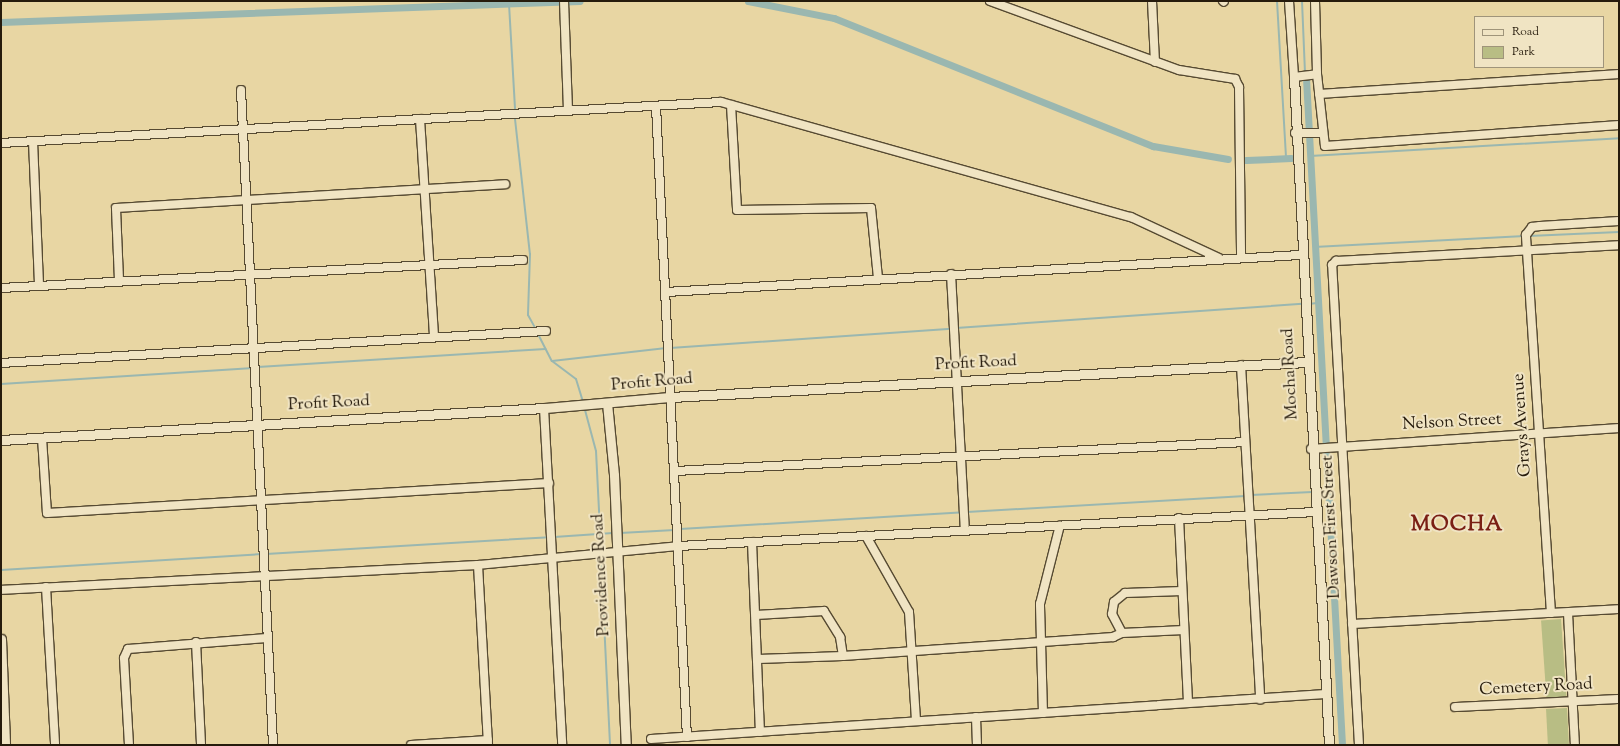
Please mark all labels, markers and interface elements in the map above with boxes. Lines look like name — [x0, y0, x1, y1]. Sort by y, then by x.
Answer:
legend — [1474, 16, 1604, 68]
text: Road — [1512, 23, 1539, 41]
text: Park — [1512, 43, 1535, 61]
street label: Mocha Road — [1278, 328, 1304, 420]
street label: Profit Road — [935, 352, 1017, 376]
street label: Profit Road — [610, 369, 694, 397]
street label: Grays Avenue — [1509, 373, 1537, 477]
street label: Profit Road — [288, 392, 370, 416]
street label: Nelson Street — [1402, 410, 1502, 436]
street label: Dawson First Street — [1318, 455, 1346, 599]
district label: MOCHA — [1411, 512, 1503, 538]
street label: Providence Road — [589, 513, 615, 637]
street label: Cemetery Road — [1479, 675, 1593, 701]

